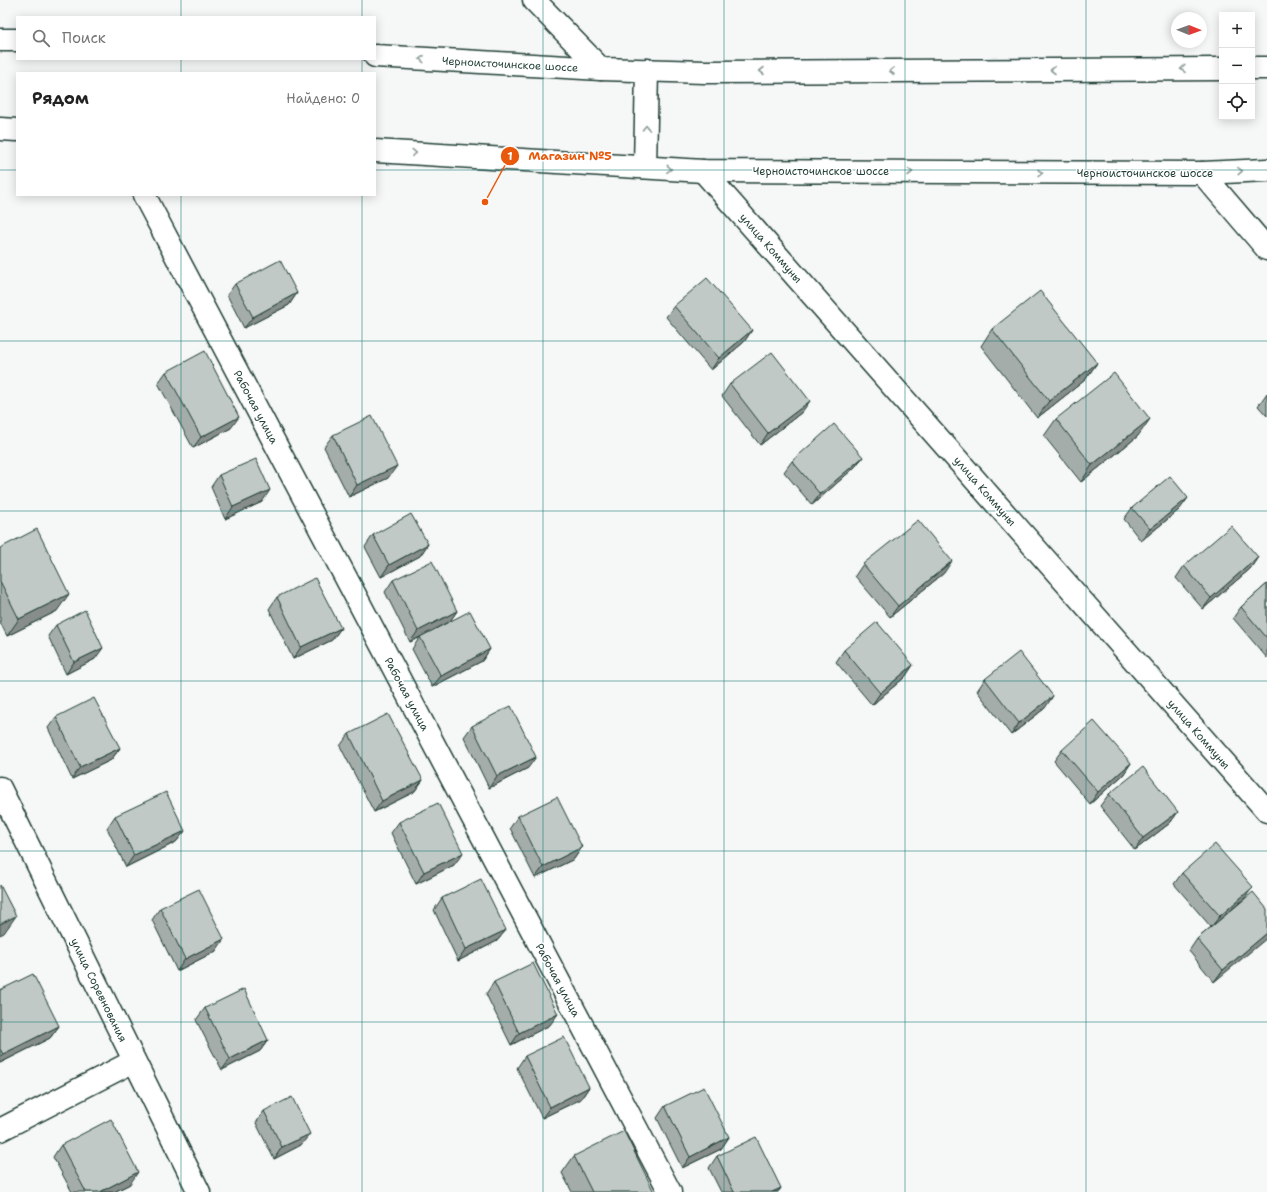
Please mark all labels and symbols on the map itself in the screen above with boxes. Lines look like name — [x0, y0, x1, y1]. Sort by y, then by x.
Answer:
north arrow — [1171, 12, 1207, 48]
street label: Черноисточинское шоссе — [441, 53, 579, 76]
one-way arrow — [419, 54, 425, 63]
one-way arrow — [1180, 65, 1186, 73]
one-way arrow — [1050, 66, 1056, 74]
one-way arrow — [759, 67, 765, 75]
one-way arrow — [889, 67, 895, 75]
one-way arrow — [642, 125, 650, 131]
callout: Магазин №5 — [500, 144, 620, 168]
text: 1 — [507, 148, 513, 164]
text: Магазин №5 — [528, 148, 612, 164]
one-way arrow — [411, 149, 417, 158]
one-way arrow — [666, 164, 672, 173]
street label: Черноисточинское шоссе — [753, 164, 889, 179]
street label: Черноисточинское шоссе — [1077, 166, 1213, 181]
one-way arrow — [1237, 167, 1243, 176]
one-way arrow — [907, 168, 913, 176]
one-way arrow — [1037, 169, 1043, 177]
street label: улица Коммуны — [736, 210, 805, 286]
street label: Рабочая улица — [230, 368, 281, 447]
street label: улица Коммуны — [950, 453, 1019, 529]
street label: Рабочая улица — [381, 655, 432, 734]
street label: улица Коммуны — [1164, 696, 1233, 772]
street label: улица Соревнования — [67, 936, 130, 1045]
street label: Рабочая улица — [532, 941, 583, 1020]

